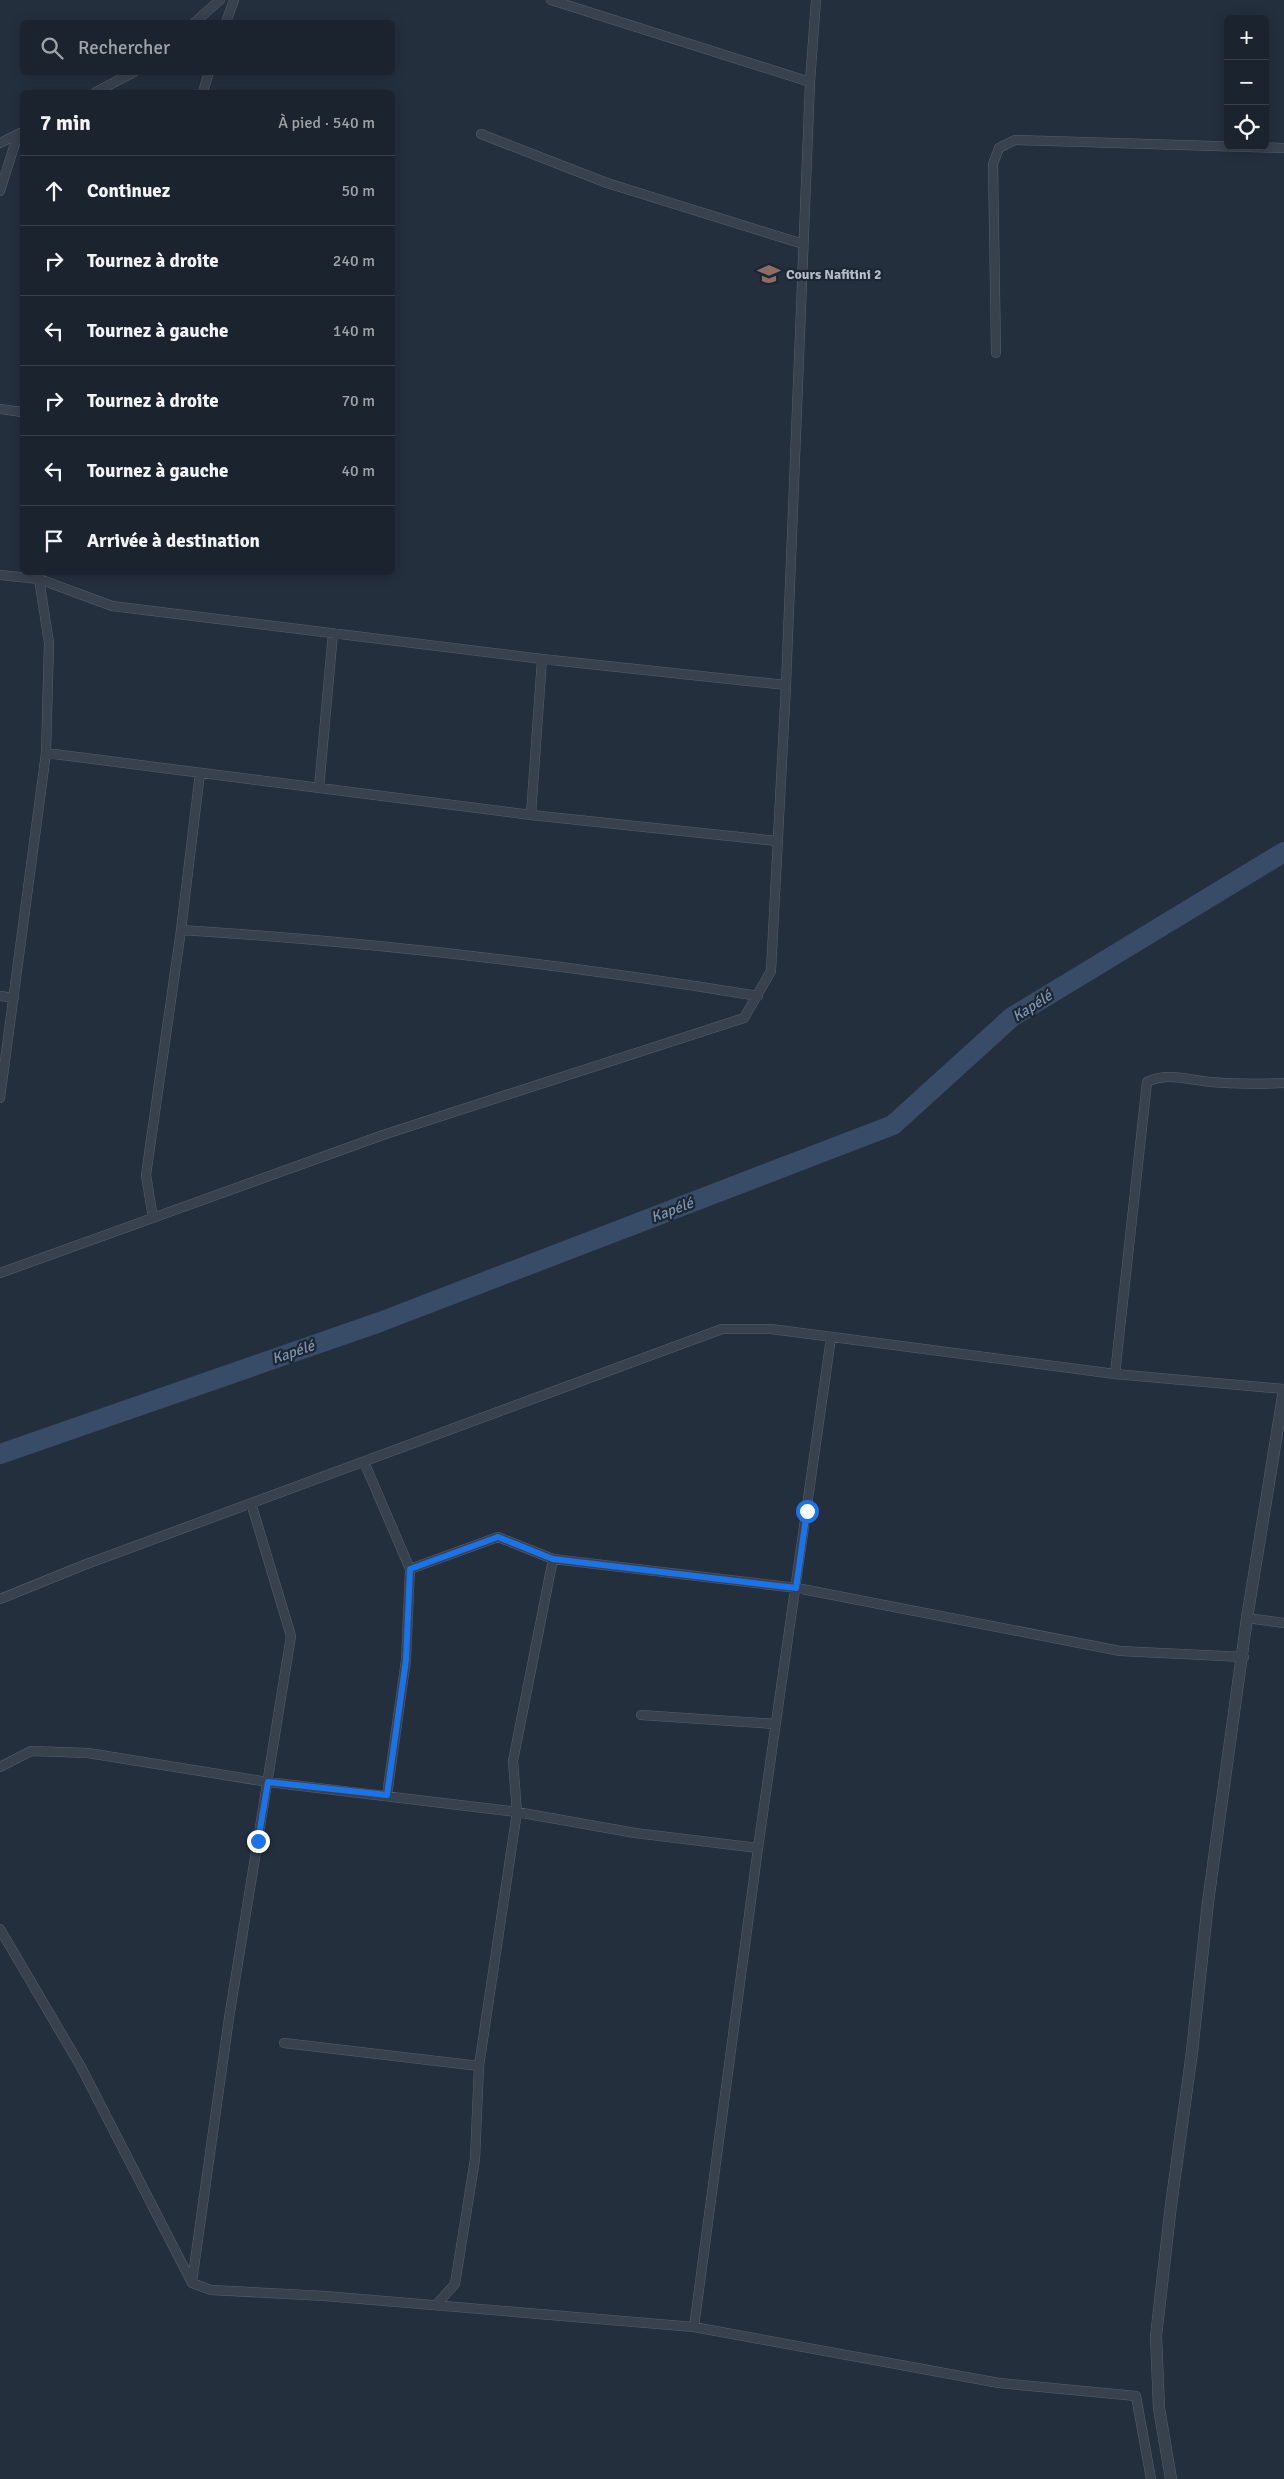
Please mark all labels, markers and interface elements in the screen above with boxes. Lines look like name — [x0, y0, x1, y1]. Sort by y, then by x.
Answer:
map controls — [1224, 15, 1269, 150]
button: + — [1224, 15, 1269, 60]
search box — [20, 20, 395, 75]
icon: search — [38, 34, 66, 62]
text: Rechercher — [78, 36, 170, 60]
button: − — [1224, 60, 1269, 105]
button: locate — [1224, 105, 1269, 150]
text: 7 min — [40, 110, 91, 136]
text: À pied · 540 m — [278, 113, 375, 133]
icon: ahead — [40, 177, 68, 205]
text: Continuez — [87, 179, 170, 203]
text: 50 m — [341, 181, 375, 201]
icon: right — [40, 247, 68, 275]
text: Tournez à droite — [87, 249, 219, 273]
text: 240 m — [333, 251, 375, 271]
school or university icon: Cours Nafitini 2 — [756, 261, 782, 287]
place label: Cours Nafitini 2 — [786, 266, 882, 283]
icon: left — [40, 317, 68, 345]
text: Tournez à gauche — [87, 319, 228, 343]
text: 140 m — [333, 321, 375, 341]
icon: right — [40, 387, 68, 415]
text: Tournez à droite — [87, 389, 219, 413]
text: 70 m — [341, 391, 375, 411]
icon: left — [40, 457, 68, 485]
text: Tournez à gauche — [87, 459, 228, 483]
text: 40 m — [341, 461, 375, 481]
icon: arrive — [40, 527, 68, 555]
text: Arrivée à destination — [87, 529, 260, 553]
water label: Kapélé — [1009, 986, 1057, 1025]
water label: Kapélé — [648, 1193, 697, 1226]
water label: Kapélé — [269, 1336, 318, 1368]
route start — [796, 1500, 819, 1523]
route end — [247, 1830, 270, 1853]

